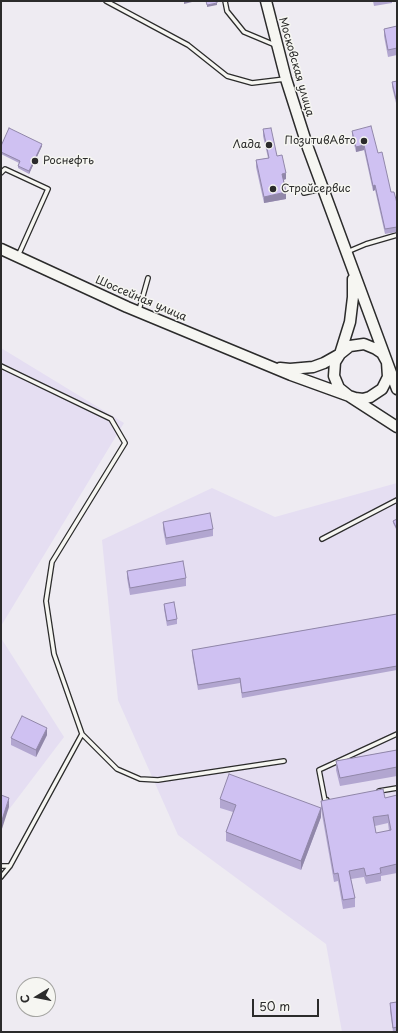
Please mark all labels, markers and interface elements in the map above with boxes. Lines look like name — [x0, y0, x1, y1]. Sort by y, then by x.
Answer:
street label: Московская улица — [275, 16, 317, 118]
place label: ПозитивАвто — [285, 134, 356, 148]
marker: ПозитивАвто — [359, 136, 369, 146]
place label: Лада — [233, 138, 261, 152]
marker: Лада — [264, 140, 274, 150]
place label: Роснефть — [43, 154, 94, 168]
marker: Роснефть — [30, 156, 40, 166]
place label: Стройсервис — [281, 182, 351, 196]
marker: Стройсервис — [268, 184, 278, 194]
street label: Шоссейная улица — [93, 274, 189, 324]
north arrow — [16, 977, 56, 1017]
scale bar — [254, 991, 321, 1017]
text: С — [16, 993, 34, 1005]
text: 50 m — [259, 997, 290, 1015]

